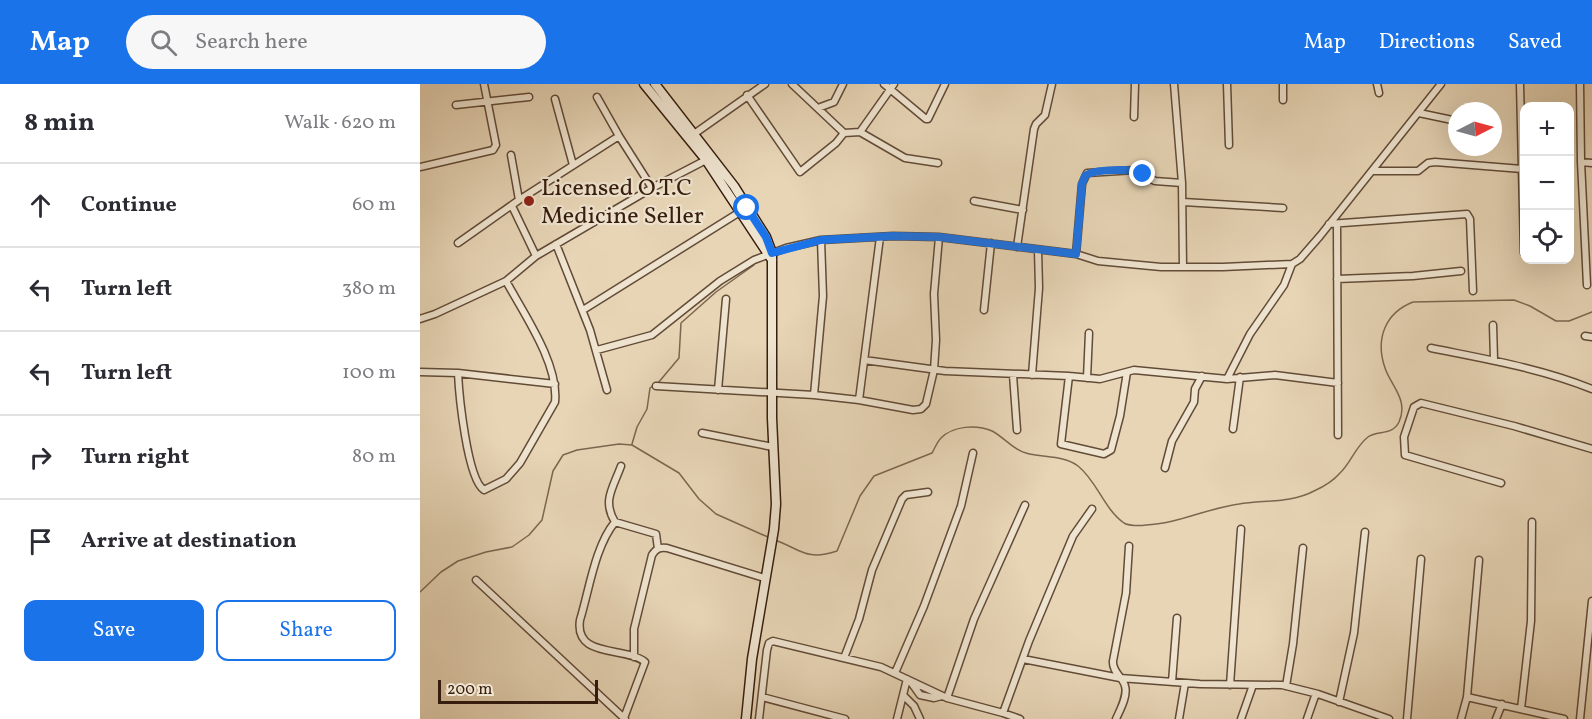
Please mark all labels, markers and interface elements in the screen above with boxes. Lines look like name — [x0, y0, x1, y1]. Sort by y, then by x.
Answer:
search box — [126, 15, 546, 69]
text: Map — [30, 23, 90, 62]
icon: search — [147, 26, 180, 59]
text: Search here — [195, 27, 308, 58]
text: Map — [1304, 28, 1346, 57]
text: Directions — [1379, 28, 1475, 57]
text: Saved — [1508, 28, 1562, 57]
north arrow — [1448, 102, 1502, 156]
map controls — [1520, 102, 1574, 264]
button: + — [1520, 102, 1574, 156]
text: 8 min — [24, 105, 95, 141]
text: Walk · 620 m — [284, 109, 396, 137]
button: − — [1520, 156, 1574, 210]
route end — [1129, 160, 1155, 186]
place label: Licensed O.T.C Medicine Seller — [541, 172, 704, 234]
icon: ahead — [24, 189, 57, 222]
text: Continue — [81, 190, 177, 221]
text: 60 m — [352, 191, 396, 219]
marker: Licensed O.T.C Medicine Seller — [522, 194, 536, 208]
route start — [733, 194, 759, 220]
button: locate — [1520, 210, 1574, 264]
icon: left — [24, 273, 57, 306]
text: Turn left — [81, 274, 172, 305]
text: 380 m — [342, 275, 396, 303]
icon: left — [24, 357, 57, 390]
text: Turn left — [81, 358, 172, 389]
text: 100 m — [342, 359, 396, 387]
icon: right — [24, 441, 57, 474]
text: Turn right — [81, 442, 189, 473]
text: 80 m — [352, 443, 396, 471]
icon: arrive — [24, 525, 57, 558]
text: Arrive at destination — [81, 526, 297, 557]
button: Save — [24, 600, 204, 661]
button: Share — [216, 600, 396, 661]
scale bar — [438, 677, 598, 704]
text: 200 m — [447, 679, 492, 701]

